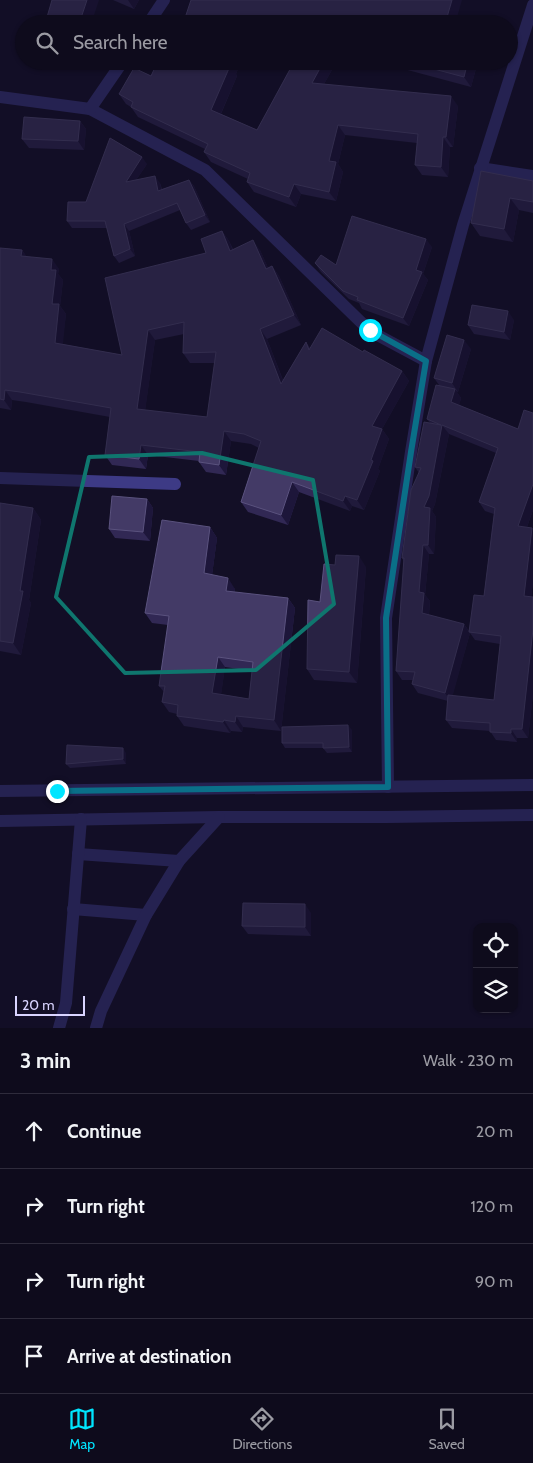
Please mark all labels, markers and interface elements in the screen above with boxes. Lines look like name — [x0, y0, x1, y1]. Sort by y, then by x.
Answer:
search box — [15, 15, 518, 70]
icon: search — [33, 29, 61, 57]
text: Search here — [73, 31, 167, 54]
route start — [359, 319, 382, 342]
route end — [46, 780, 69, 803]
map controls — [473, 923, 518, 1013]
button: locate — [473, 923, 518, 968]
button: layers — [473, 968, 518, 1013]
scale bar — [15, 993, 85, 1016]
text: 20 m — [22, 996, 55, 1014]
text: 3 min — [20, 1048, 71, 1073]
text: Walk · 230 m — [423, 1051, 513, 1070]
icon: ahead — [20, 1117, 48, 1145]
text: Continue — [67, 1120, 141, 1143]
text: 20 m — [476, 1122, 513, 1141]
icon: right — [20, 1192, 48, 1220]
text: Turn right — [67, 1195, 145, 1218]
text: 120 m — [471, 1197, 513, 1216]
icon: right — [20, 1267, 48, 1295]
text: Turn right — [67, 1270, 145, 1293]
text: 90 m — [475, 1272, 513, 1291]
icon: arrive — [20, 1342, 48, 1370]
text: Arrive at destination — [67, 1345, 231, 1368]
tab: Map — [68, 1405, 96, 1453]
tab: Directions — [232, 1405, 292, 1453]
tab: Saved — [428, 1405, 465, 1453]

